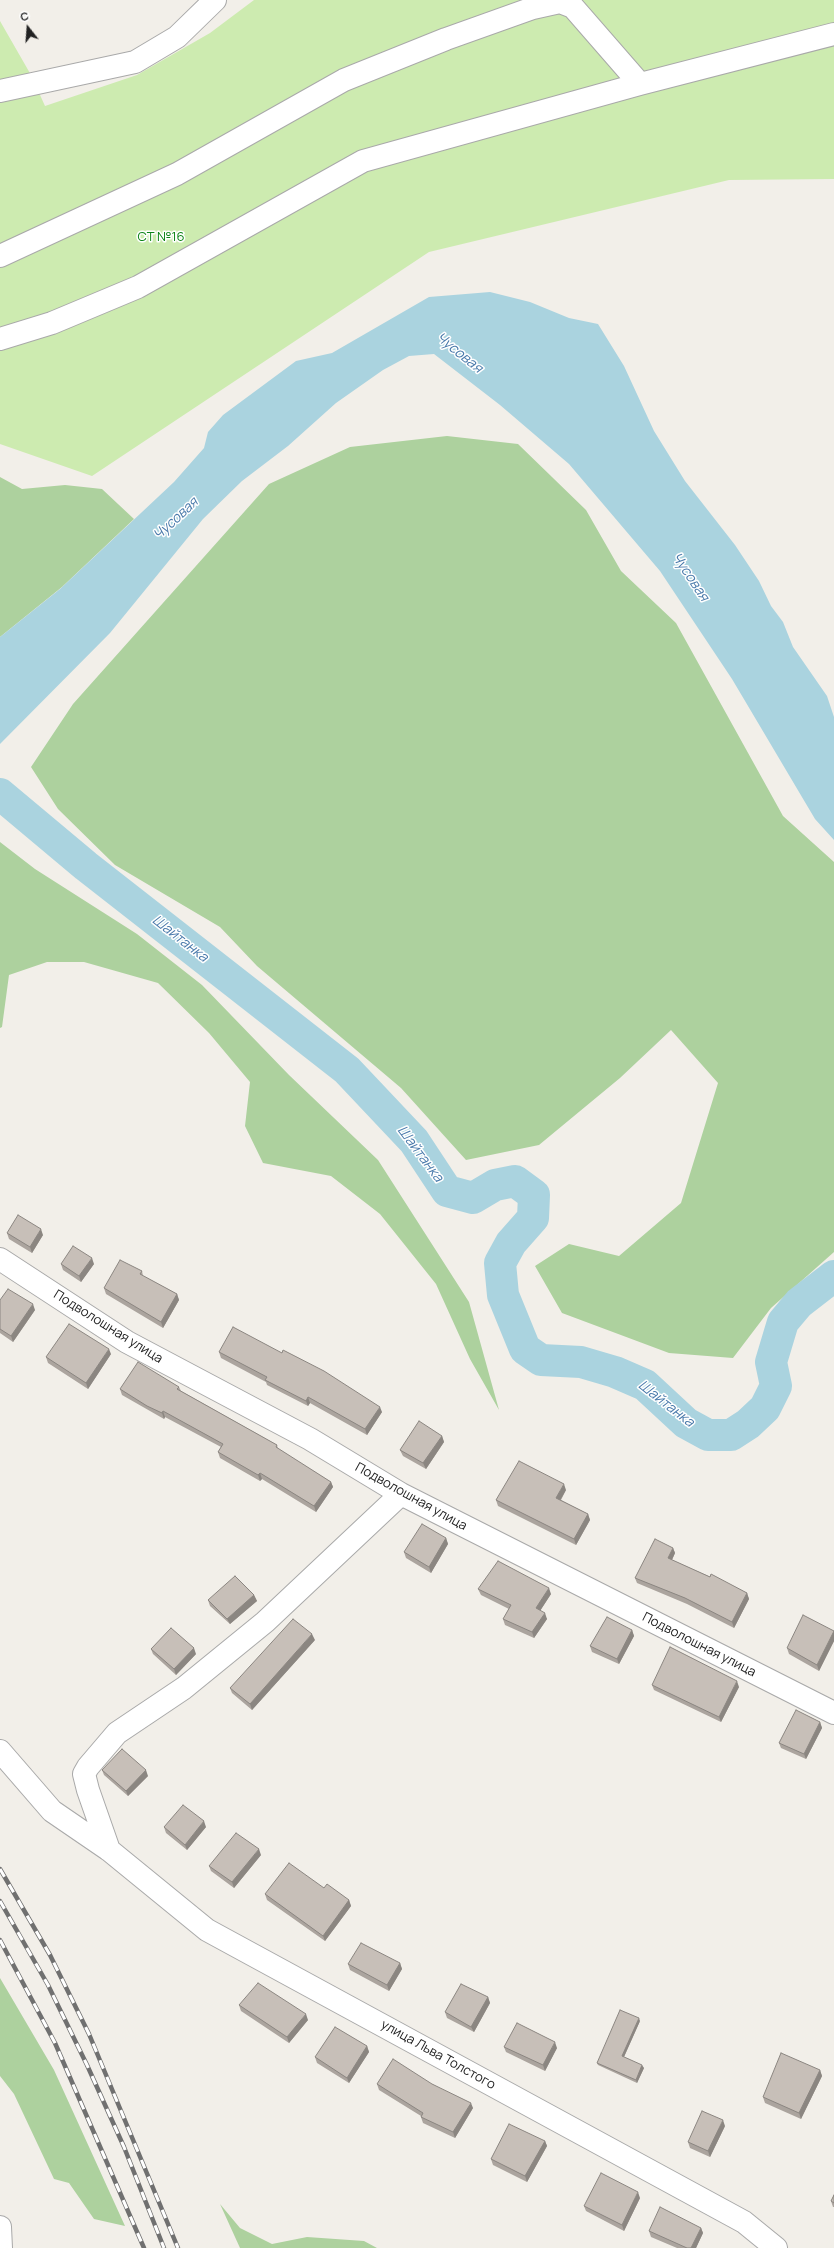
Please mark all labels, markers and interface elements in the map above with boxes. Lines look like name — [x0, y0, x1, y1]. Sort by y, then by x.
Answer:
north arrow — [8, 8, 48, 48]
text: С — [18, 8, 30, 24]
park label: СТ №16 — [137, 229, 185, 245]
water label: Чусовая — [432, 329, 486, 377]
water label: Чусовая — [150, 494, 202, 544]
water label: Чусовая — [668, 550, 712, 604]
water label: Шайтанка — [149, 912, 211, 966]
water label: Шайтанка — [393, 1123, 447, 1185]
street label: Подволошная улица — [51, 1287, 165, 1367]
water label: Шайтанка — [635, 1377, 697, 1431]
street label: Подволошная улица — [352, 1460, 470, 1534]
street label: Подволошная улица — [640, 1610, 758, 1680]
street label: улица Льва Толстого — [378, 2017, 498, 2093]

